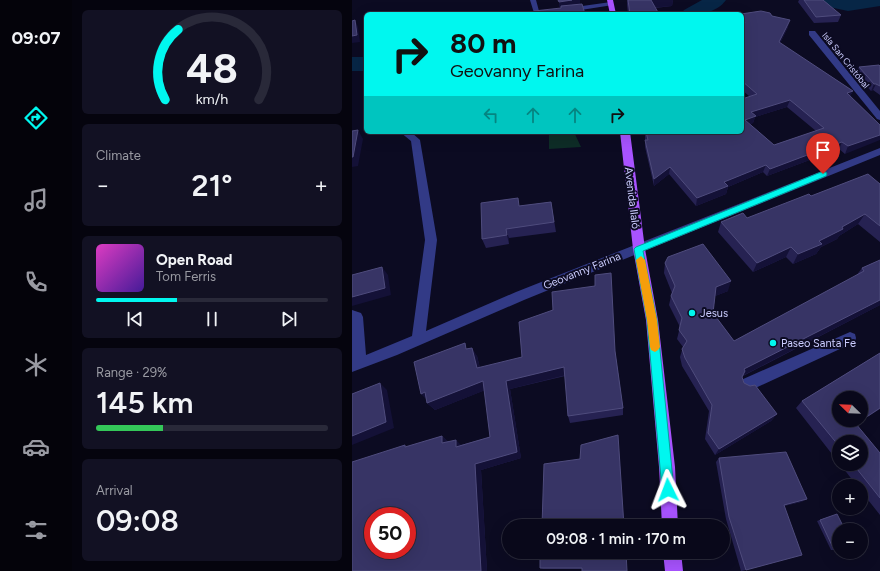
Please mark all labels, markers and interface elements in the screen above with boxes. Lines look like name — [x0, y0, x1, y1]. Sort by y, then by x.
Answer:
text: 80 m — [450, 26, 516, 60]
text: 09:07 — [11, 27, 61, 49]
icon: right — [384, 28, 436, 80]
street label: Isla San Cristóbal — [820, 30, 872, 90]
text: 48 — [186, 43, 238, 93]
text: Geovanny Farina — [450, 60, 584, 82]
text: km/h — [196, 90, 228, 108]
icon: directions — [22, 104, 50, 132]
icon: left — [480, 104, 502, 126]
icon: ahead — [522, 104, 544, 126]
icon: ahead — [564, 104, 586, 126]
icon: right — [606, 104, 628, 126]
pin — [806, 133, 840, 174]
icon: arrive — [812, 139, 834, 161]
text: Climate — [96, 148, 141, 163]
street label: Avenida Ilaló — [622, 166, 642, 230]
text: 21° — [192, 167, 232, 204]
text: − — [96, 172, 110, 199]
text: + — [314, 172, 328, 199]
icon: music — [22, 186, 50, 214]
street label: Geovanny Farina — [542, 250, 622, 292]
text: Open Road — [156, 251, 233, 269]
icon: phone — [22, 268, 50, 296]
text: Tom Ferris — [156, 269, 216, 284]
place label: Jesus — [700, 307, 728, 320]
icon: previous — [124, 308, 146, 330]
icon: pause — [201, 308, 223, 330]
icon: next — [278, 308, 300, 330]
marker: Jesus — [687, 308, 697, 318]
place label: Paseo Santa Fe — [781, 337, 856, 350]
marker: Paseo Santa Fe — [768, 338, 778, 348]
icon: climate — [22, 351, 50, 379]
text: Range · 29% — [96, 365, 167, 380]
text: 145 km — [96, 384, 193, 421]
north arrow — [832, 391, 868, 427]
map controls — [832, 391, 868, 559]
icon: car — [22, 433, 50, 461]
button: layers — [832, 435, 868, 471]
position arrow — [647, 469, 689, 511]
button: + — [832, 479, 868, 515]
text: Arrival — [96, 483, 133, 498]
text: 09:08 — [96, 502, 179, 539]
speed limit sign: 50 — [364, 507, 416, 559]
icon: filters — [22, 516, 50, 544]
button: − — [832, 523, 868, 559]
text: 09:08 · 1 min · 170 m — [546, 530, 686, 548]

